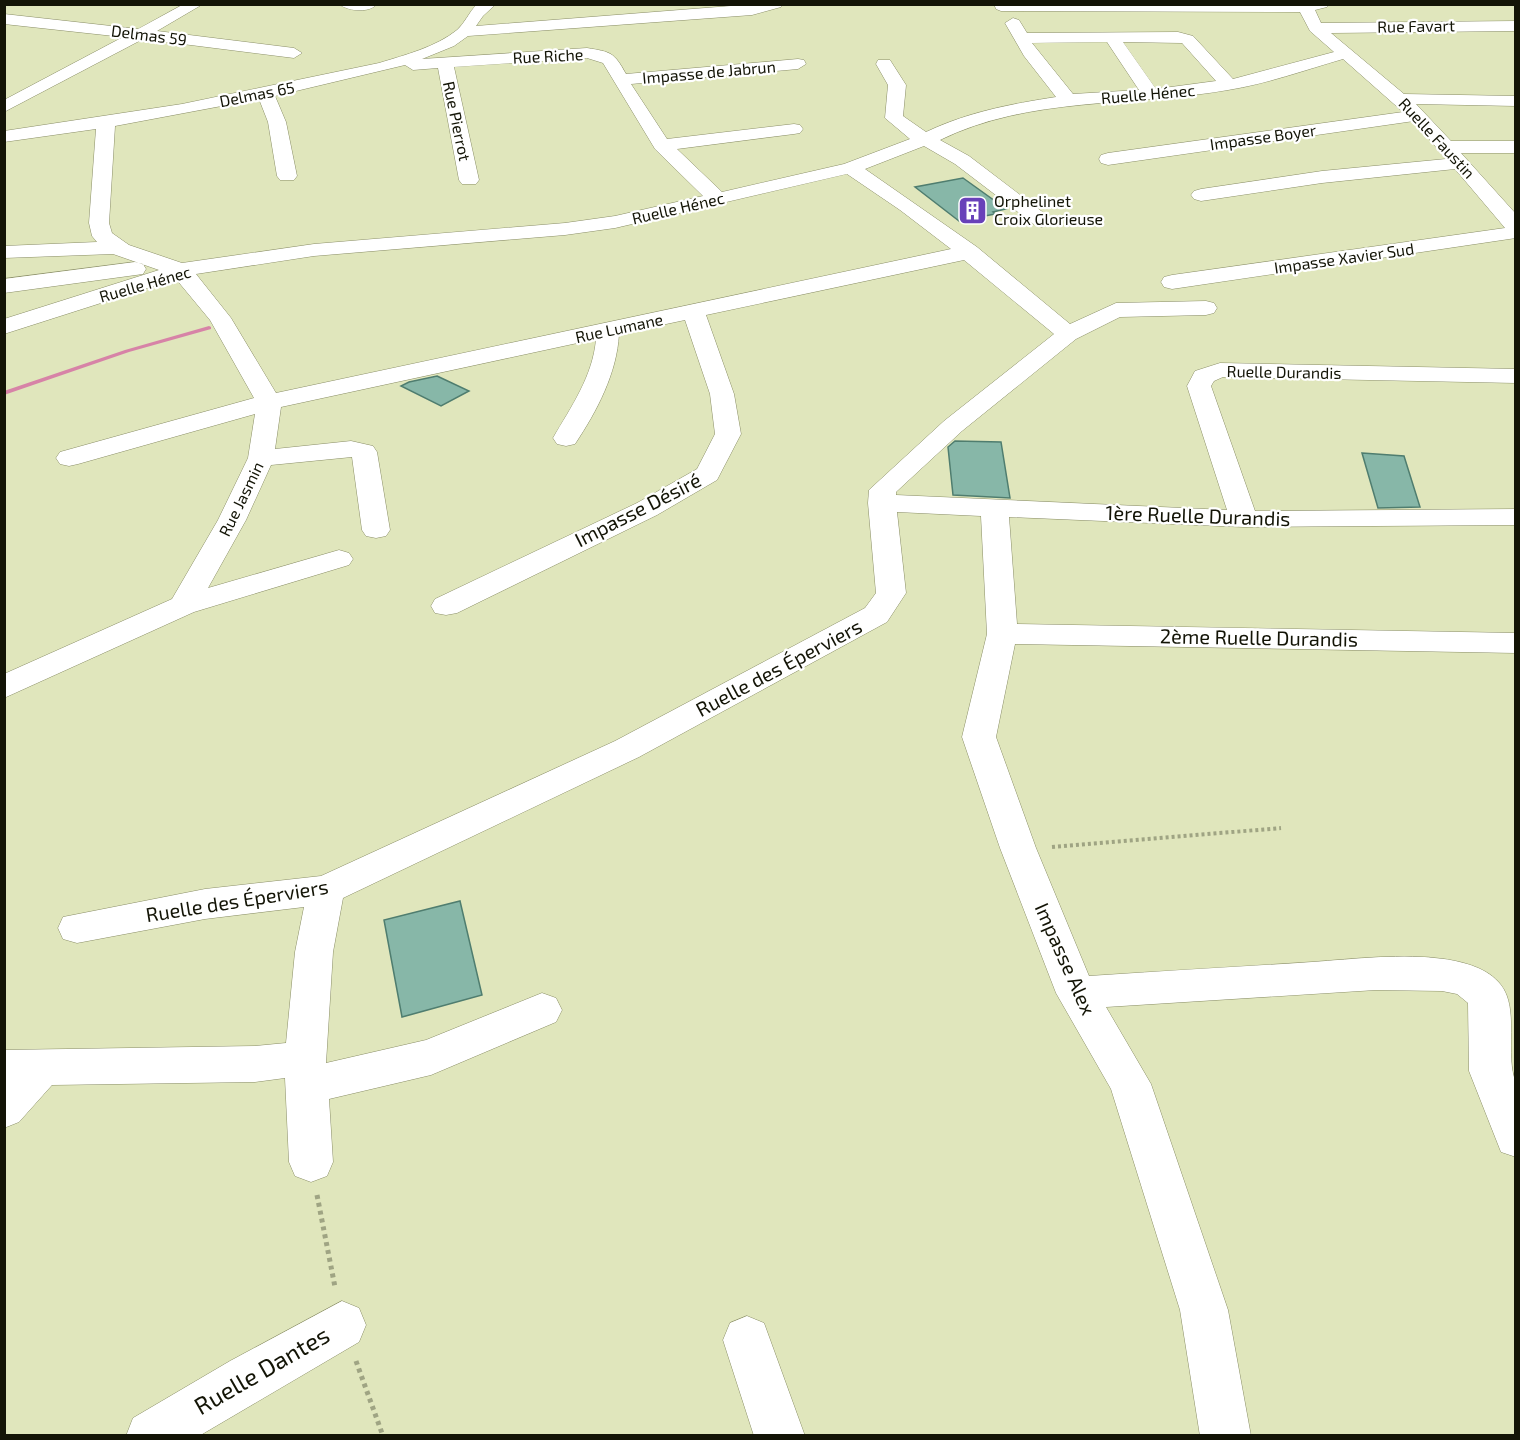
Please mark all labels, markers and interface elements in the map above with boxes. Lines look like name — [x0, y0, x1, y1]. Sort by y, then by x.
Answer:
street label: Rue Favart — [1377, 15, 1455, 36]
street label: Delmas 59 — [110, 20, 188, 49]
street label: Rue Riche — [512, 44, 584, 67]
street label: Impasse de Jabrun — [641, 56, 776, 87]
street label: Delmas 65 — [218, 77, 296, 110]
street label: Rue Pierrot — [440, 79, 475, 162]
street label: Ruelle Hénec — [1100, 80, 1196, 107]
street label: Ruelle Faustin — [1395, 94, 1479, 182]
street label: Impasse Boyer — [1209, 120, 1318, 153]
street label: Ruelle Hénec — [630, 188, 726, 227]
place label: Orphelinet Croix Glorieuse — [994, 191, 1103, 228]
building icon: Orphelinet Croix Glorieuse — [957, 194, 989, 226]
street label: Impasse Xavier Sud — [1273, 238, 1415, 277]
street label: Ruelle Hénec — [97, 261, 193, 306]
street label: Rue Lumane — [573, 309, 664, 346]
street label: Ruelle Durandis — [1226, 361, 1342, 382]
street label: Rue Jasmin — [214, 458, 267, 539]
street label: Impasse Désiré — [570, 467, 705, 551]
street label: 1ère Ruelle Durandis — [1105, 500, 1291, 530]
street label: Ruelle des Éperviers — [691, 613, 866, 721]
street label: 2ème Ruelle Durandis — [1160, 623, 1358, 651]
street label: Ruelle des Éperviers — [144, 874, 330, 926]
street label: Impasse Alex — [1031, 899, 1101, 1019]
street label: Ruelle Dantes — [189, 1319, 334, 1420]

